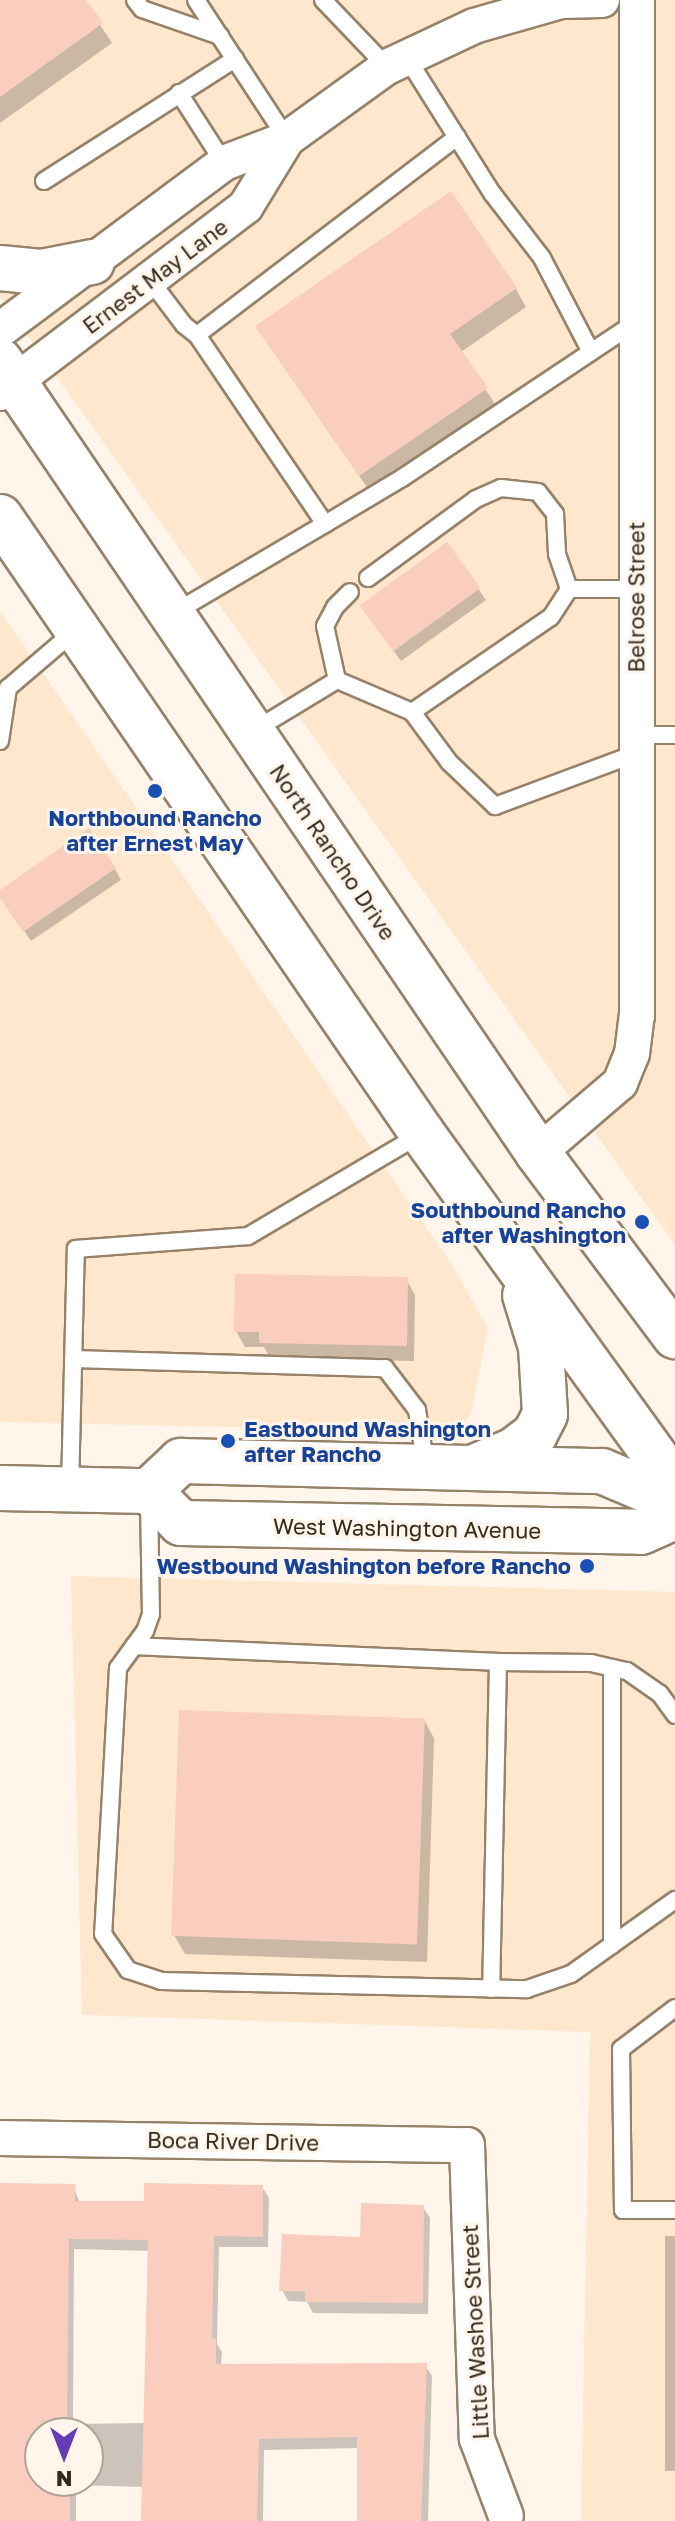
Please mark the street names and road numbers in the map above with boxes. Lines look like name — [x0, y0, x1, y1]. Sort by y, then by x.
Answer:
street label: Ernest May Lane — [77, 213, 233, 339]
street label: Belrose Street — [623, 521, 649, 673]
street label: North Rancho Drive — [264, 759, 402, 945]
street label: West Washington Avenue — [273, 1512, 541, 1544]
street label: Boca River Drive — [147, 2126, 319, 2156]
street label: Little Washoe Street — [456, 2224, 494, 2440]

